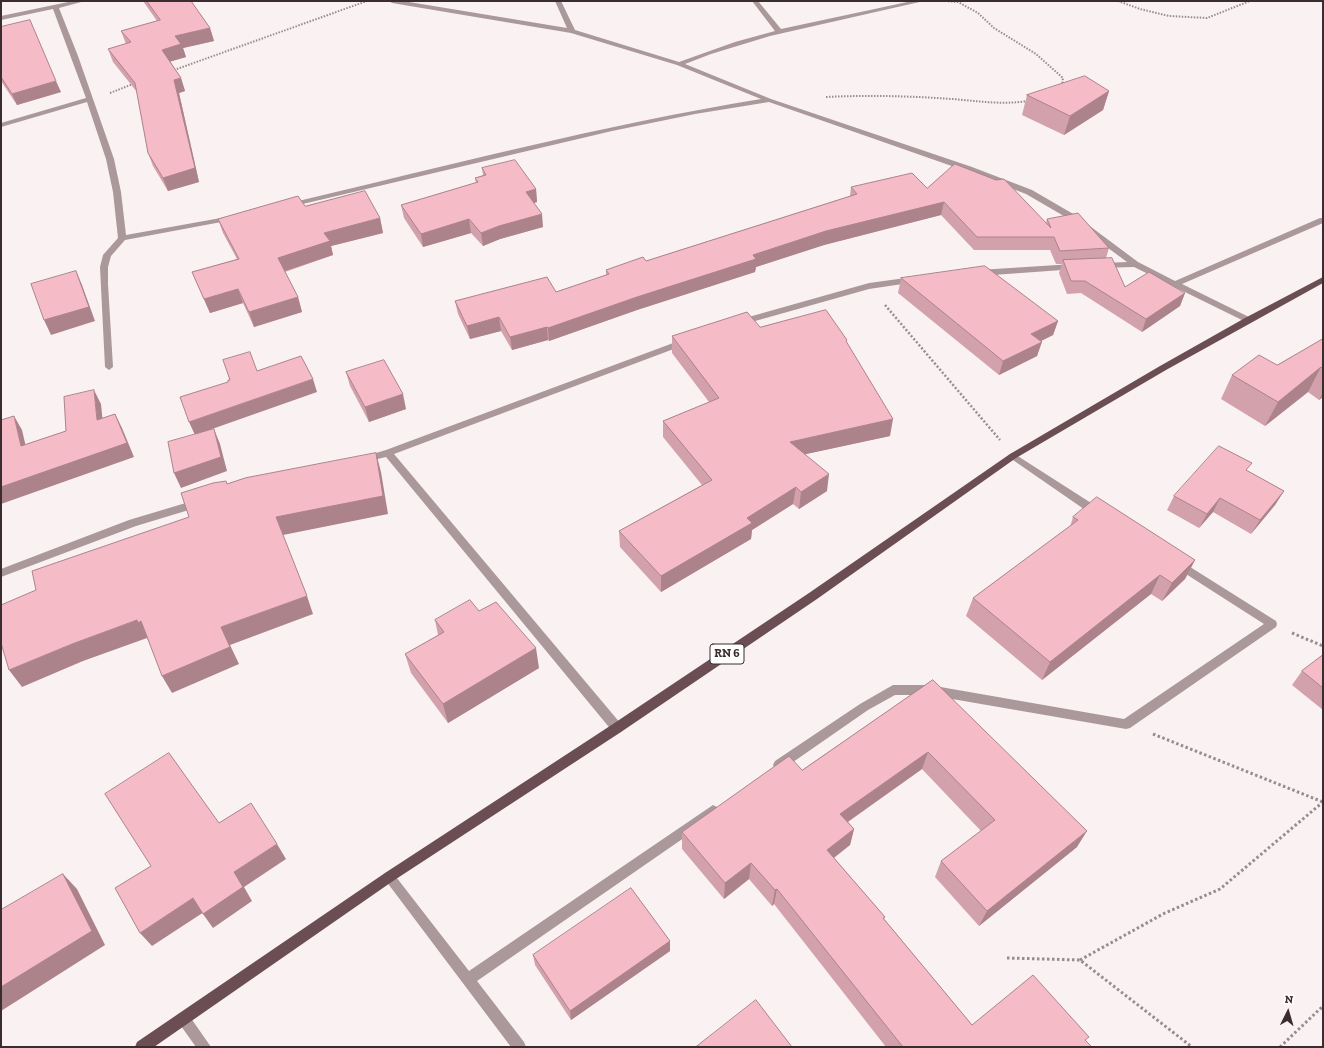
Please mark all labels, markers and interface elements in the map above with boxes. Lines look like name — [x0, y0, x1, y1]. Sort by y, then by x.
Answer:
road number: RN 6 — [710, 644, 744, 664]
north arrow — [1268, 992, 1308, 1032]
text: N — [1284, 993, 1294, 1006]

